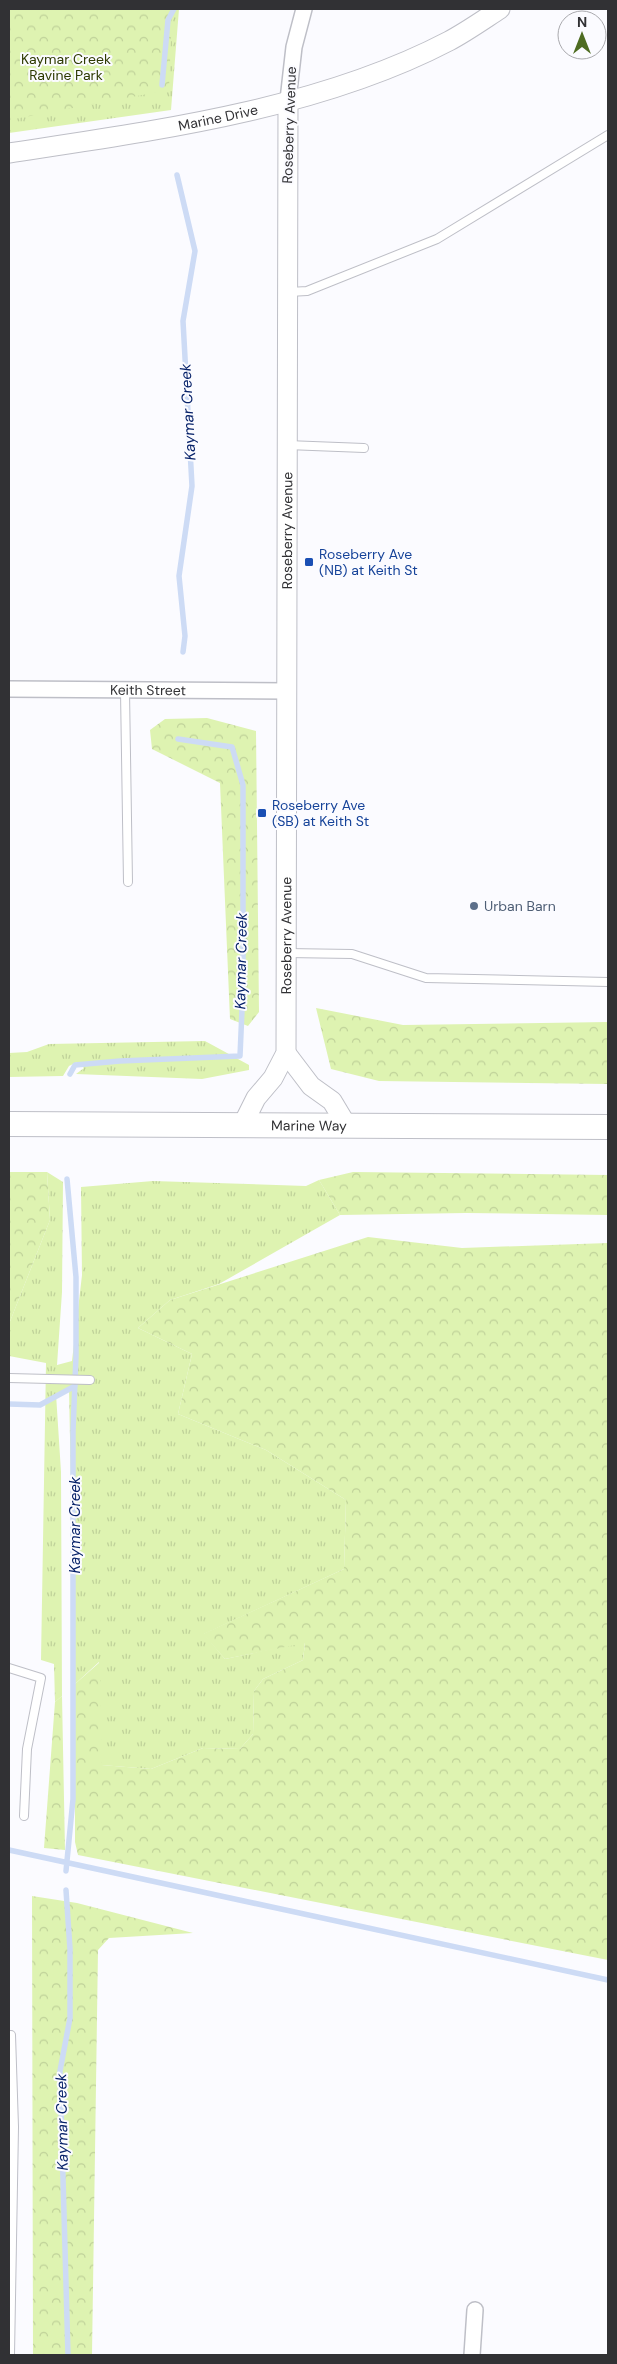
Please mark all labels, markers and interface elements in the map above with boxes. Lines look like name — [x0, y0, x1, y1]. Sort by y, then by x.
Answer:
north arrow — [557, 10, 607, 60]
text: N — [577, 13, 587, 31]
park label: Kaymar Creek Ravine Park — [21, 50, 111, 84]
street label: Roseberry Avenue — [278, 66, 300, 184]
street label: Marine Drive — [177, 100, 260, 135]
water label: Kaymar Creek — [175, 363, 201, 461]
street label: Roseberry Avenue — [278, 472, 296, 589]
place label: Roseberry Ave (NB) at Keith St — [319, 545, 418, 579]
marker: Roseberry Ave (NB) at Keith St — [303, 556, 315, 568]
street label: Keith Street — [110, 681, 186, 699]
place label: Roseberry Ave (SB) at Keith St — [272, 796, 369, 830]
marker: Roseberry Ave (SB) at Keith St — [256, 807, 268, 819]
street label: Roseberry Avenue — [277, 877, 295, 994]
place label: Urban Barn — [484, 897, 556, 915]
marker: Urban Barn — [468, 900, 480, 912]
water label: Kaymar Creek — [230, 912, 252, 1010]
street label: Marine Way — [271, 1116, 347, 1135]
water label: Kaymar Creek — [65, 1476, 85, 1574]
water label: Kaymar Creek — [51, 2073, 73, 2171]

